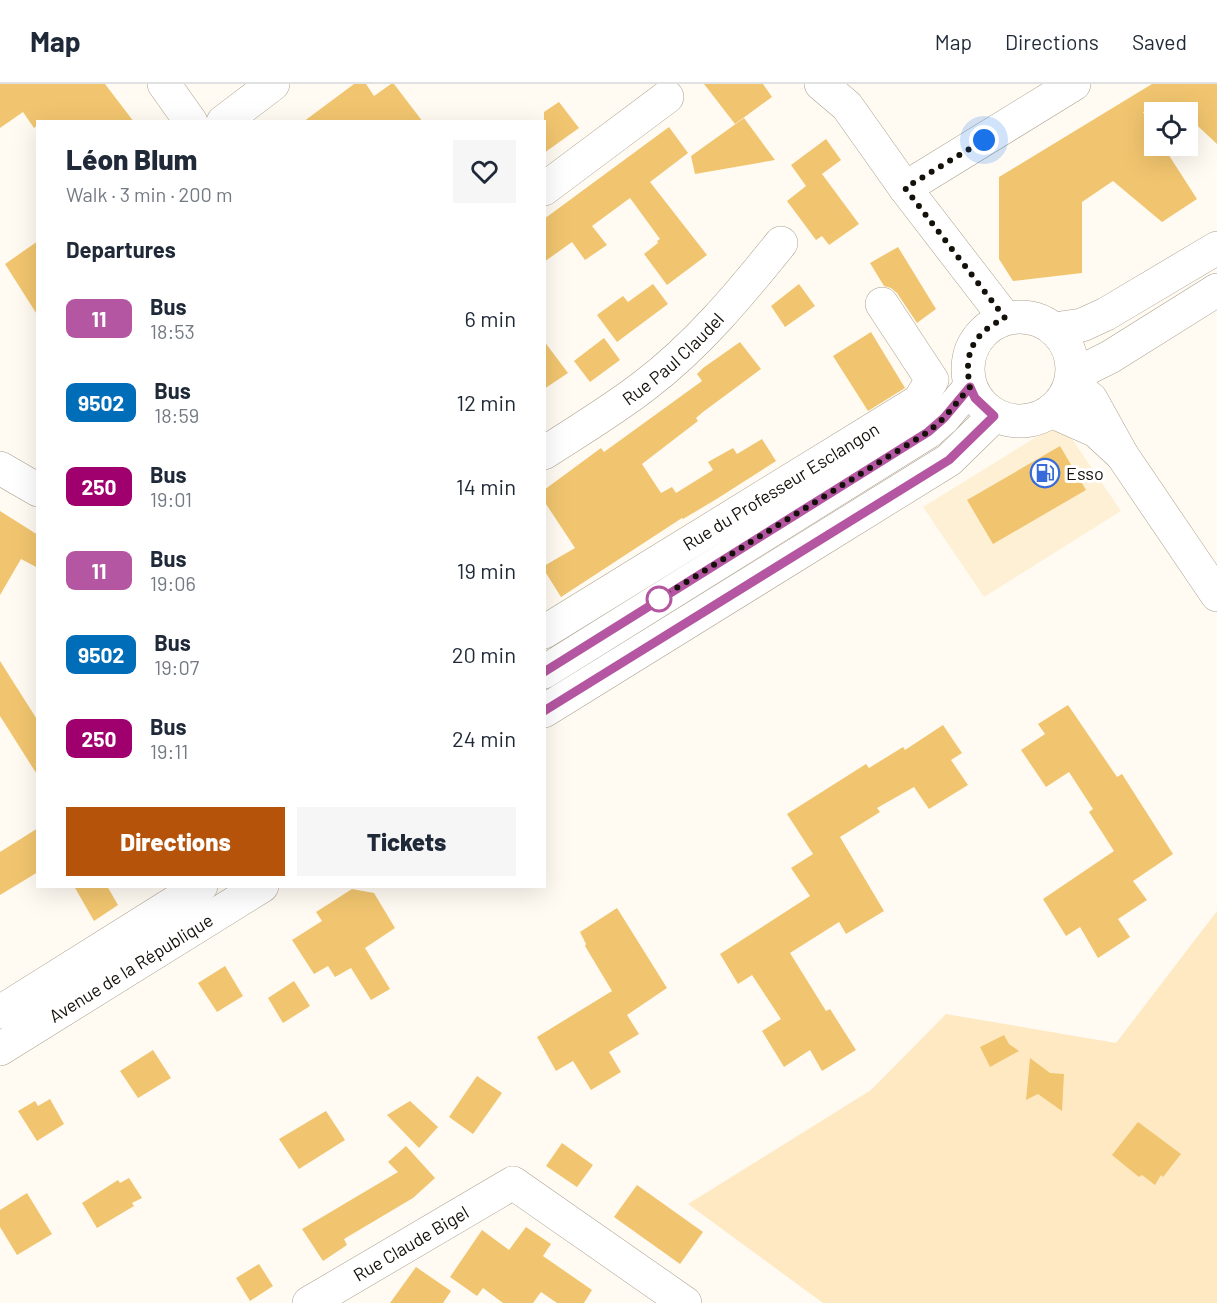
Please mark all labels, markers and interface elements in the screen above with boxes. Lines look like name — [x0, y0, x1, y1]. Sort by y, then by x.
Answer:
text: Map — [30, 24, 81, 58]
text: Map — [935, 29, 972, 54]
text: Directions — [1005, 29, 1099, 54]
text: Saved — [1132, 29, 1187, 54]
map controls — [1144, 102, 1198, 156]
button: locate — [1144, 102, 1198, 156]
your location — [969, 125, 999, 155]
button: heart — [453, 140, 516, 203]
text: Léon Blum — [66, 142, 197, 176]
text: Walk · 3 min · 200 m — [66, 182, 232, 206]
text: Departures — [66, 236, 176, 262]
text: Bus — [150, 293, 187, 319]
text: 6 min — [465, 305, 516, 331]
text: 11 — [91, 306, 107, 331]
street label: Rue Paul Claudel — [618, 308, 728, 410]
text: 18:53 — [150, 319, 195, 343]
text: Bus — [154, 377, 191, 403]
text: 12 min — [456, 389, 516, 415]
text: 9502 — [78, 390, 124, 415]
text: 18:59 — [154, 403, 199, 427]
street label: Rue du Professeur Esclangon — [679, 417, 883, 555]
fuel station icon: Esso — [1029, 457, 1061, 489]
text: Bus — [150, 461, 187, 487]
place label: Esso — [1066, 462, 1104, 484]
text: 14 min — [456, 473, 516, 499]
text: 250 — [81, 474, 117, 499]
text: 19:01 — [150, 487, 192, 511]
text: Bus — [150, 545, 187, 571]
text: 19 min — [457, 557, 516, 583]
text: 11 — [91, 558, 107, 583]
text: 19:06 — [150, 571, 196, 595]
unlabelled marker — [646, 586, 672, 612]
text: Bus — [154, 629, 191, 655]
text: 20 min — [452, 641, 516, 667]
text: 9502 — [78, 642, 124, 667]
text: 19:07 — [154, 655, 199, 679]
text: Bus — [150, 713, 187, 739]
text: 24 min — [452, 725, 516, 751]
text: 250 — [81, 726, 117, 751]
text: 19:11 — [150, 739, 188, 763]
button: Directions — [66, 807, 285, 876]
button: Tickets — [297, 807, 516, 876]
street label: Avenue de la République — [45, 908, 217, 1027]
street label: Rue Claude Bigel — [349, 1201, 472, 1286]

